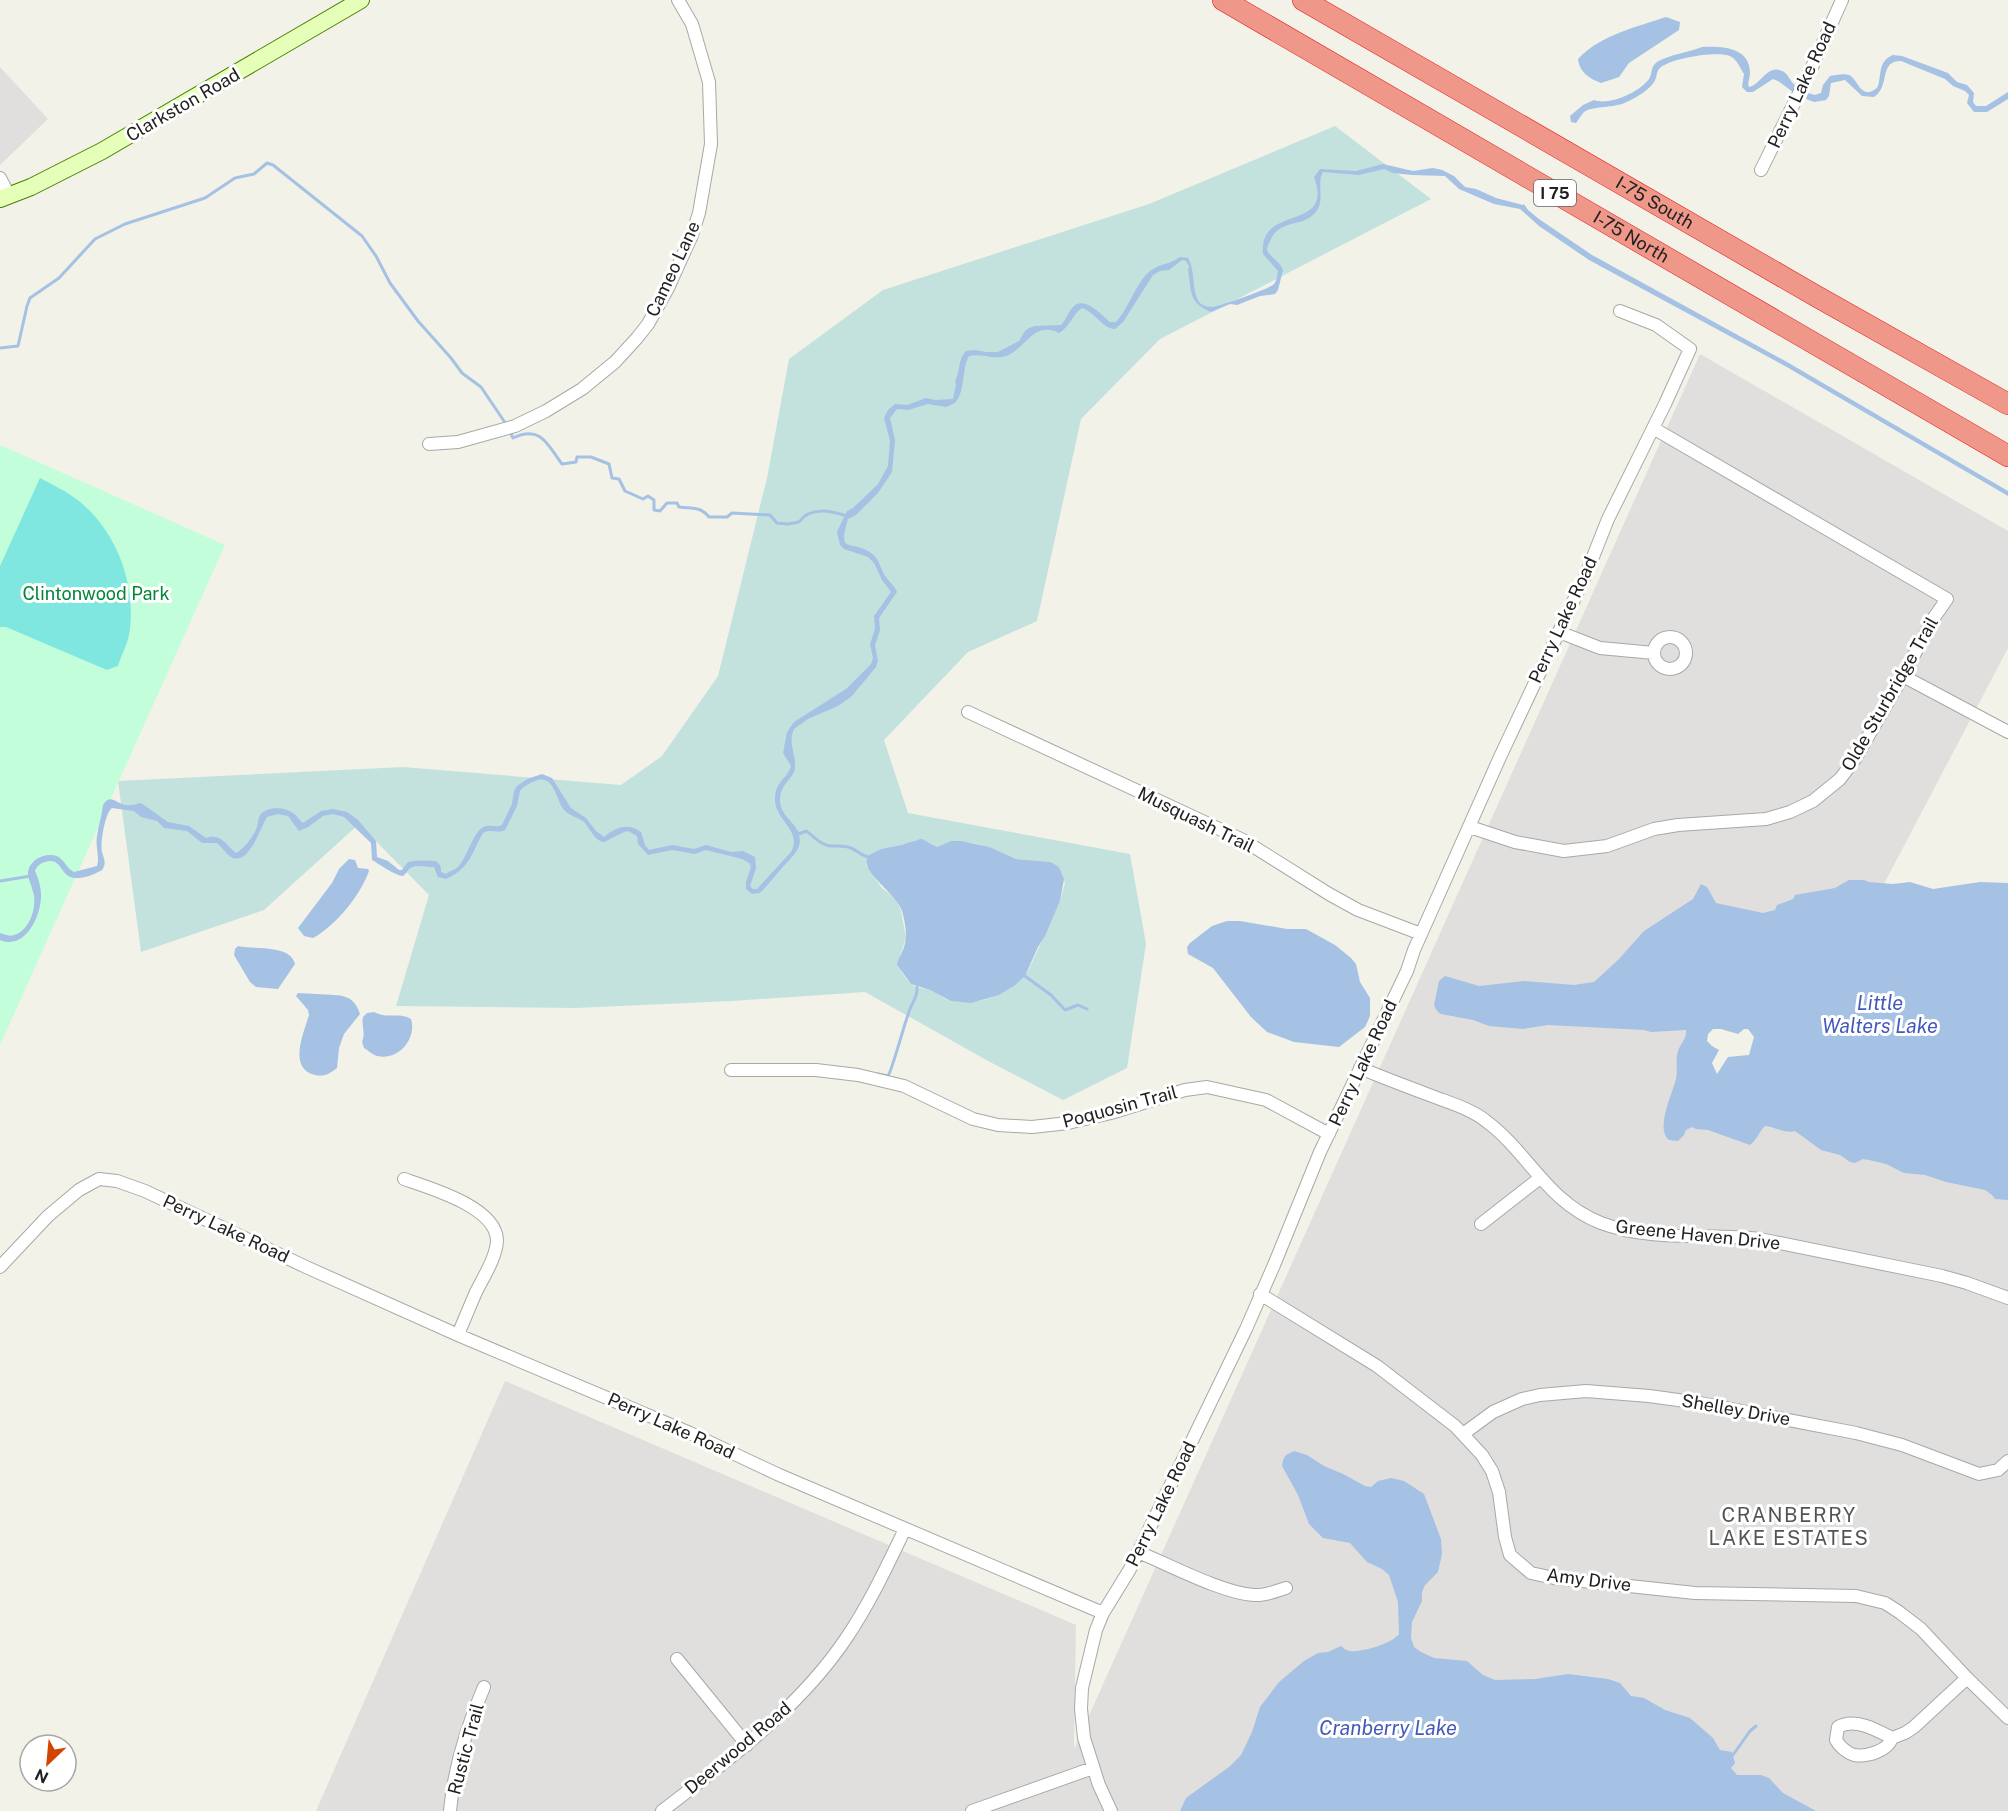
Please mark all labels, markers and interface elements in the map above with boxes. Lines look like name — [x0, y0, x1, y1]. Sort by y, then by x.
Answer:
street label: Perry Lake Road — [1763, 18, 1840, 151]
street label: Clarkston Road — [122, 64, 243, 146]
street label: I-75 South — [1612, 172, 1698, 233]
road number: I 75 — [1534, 180, 1576, 206]
street label: I-75 North — [1590, 206, 1673, 267]
street label: Cameo Lane — [641, 218, 704, 320]
street label: Perry Lake Road — [1524, 553, 1601, 686]
park label: Clintonwood Park — [22, 583, 170, 604]
street label: Olde Sturbridge Trail — [1837, 613, 1942, 775]
street label: Musquash Trail — [1134, 782, 1258, 857]
water label: Little Walters Lake — [1822, 991, 1938, 1038]
street label: Perry Lake Road — [1324, 996, 1401, 1129]
street label: Poquosin Trail — [1060, 1081, 1180, 1132]
street label: Perry Lake Road — [160, 1190, 293, 1267]
street label: Greene Haven Drive — [1615, 1215, 1782, 1254]
street label: Perry Lake Road — [605, 1388, 738, 1463]
street label: Shelley Drive — [1680, 1390, 1792, 1429]
street label: Perry Lake Road — [1121, 1438, 1200, 1570]
district label: CRANBERRY LAKE ESTATES — [1709, 1503, 1869, 1550]
street label: Amy Drive — [1546, 1564, 1633, 1595]
street label: Deerwood Road — [680, 1697, 795, 1798]
street label: Rustic Trail — [443, 1701, 488, 1797]
water label: Cranberry Lake — [1319, 1716, 1457, 1740]
north arrow — [18, 1733, 78, 1793]
text: N — [32, 1765, 51, 1787]

